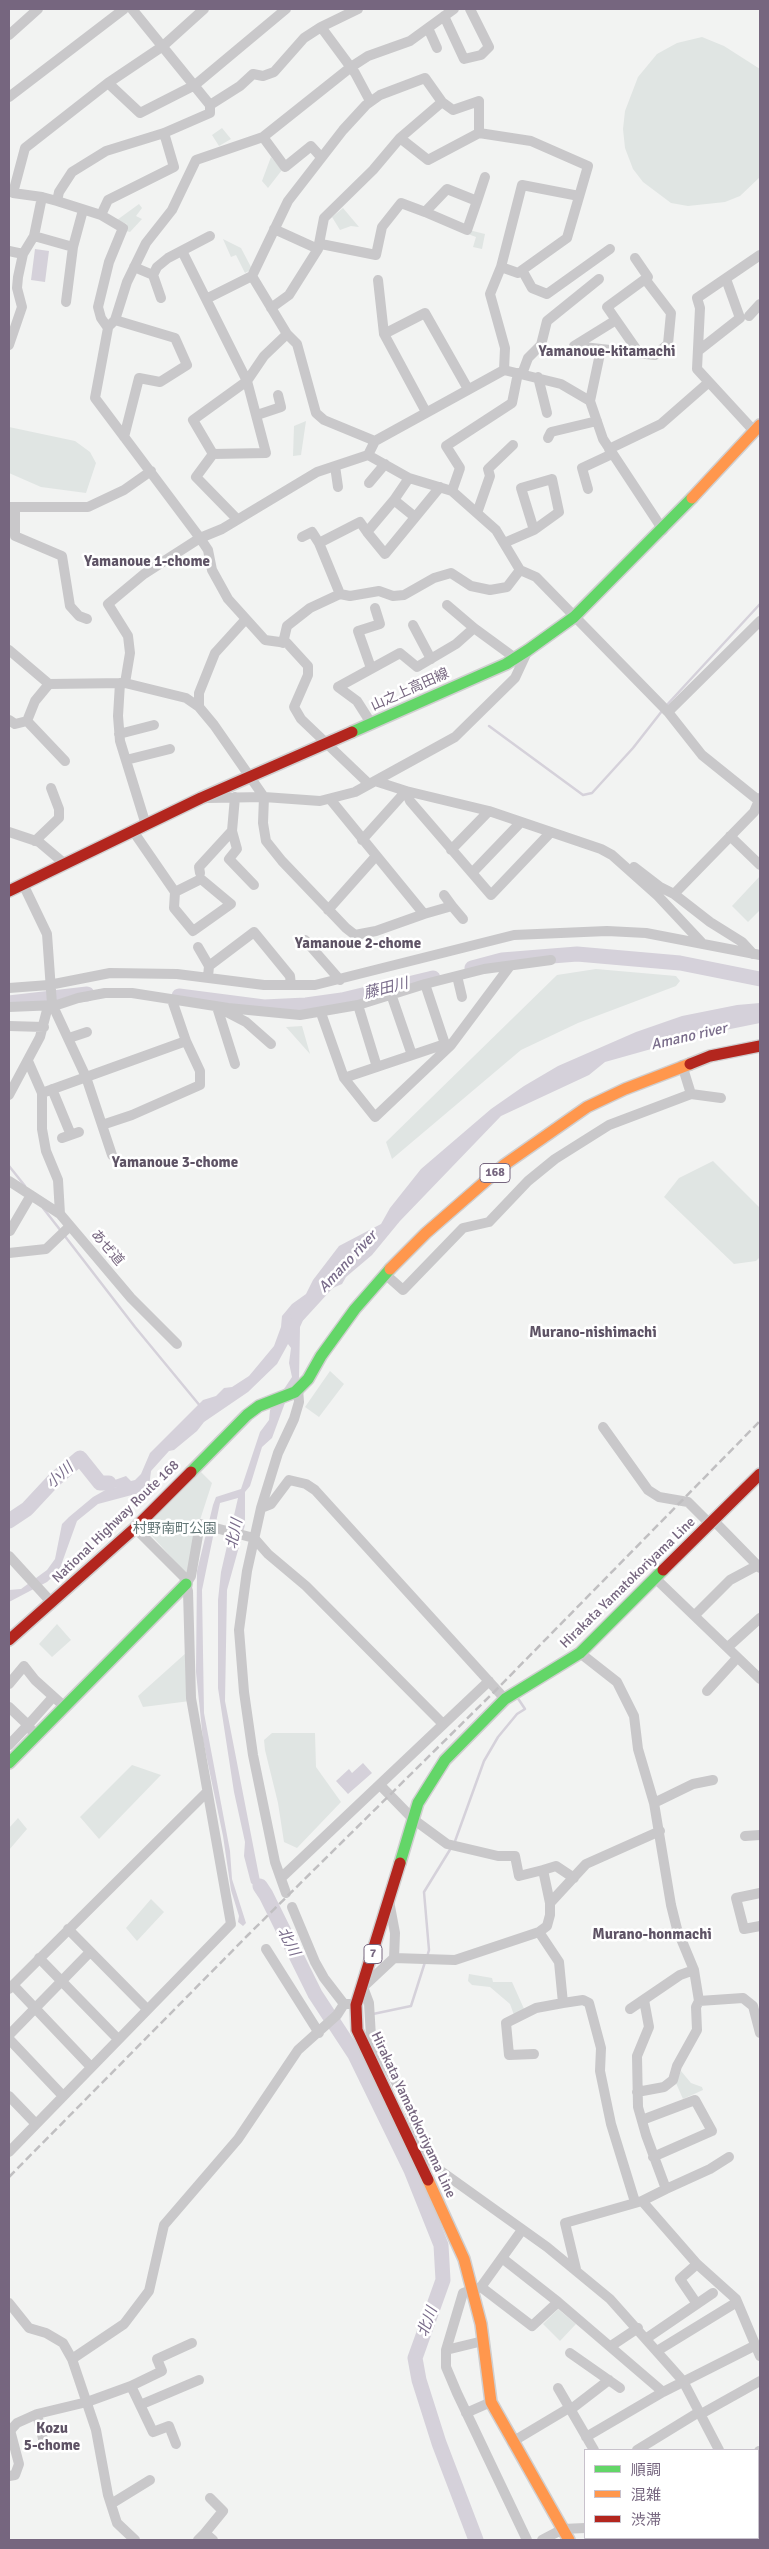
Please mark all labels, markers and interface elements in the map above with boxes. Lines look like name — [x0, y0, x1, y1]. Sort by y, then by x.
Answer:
district label: Yamanoue-kitamachi — [538, 343, 676, 361]
district label: Yamanoue 1-chome — [84, 553, 210, 571]
street label: 山之上高田線 — [368, 665, 452, 715]
district label: Yamanoue 2-chome — [295, 935, 421, 953]
water label: 藤田川 — [362, 975, 410, 1003]
water label: Amano river — [649, 1020, 729, 1054]
district label: Yamanoue 3-chome — [112, 1154, 238, 1172]
road number: 168 — [480, 1164, 510, 1182]
street label: あぜ道 — [87, 1227, 127, 1269]
water label: Amano river — [315, 1228, 381, 1296]
district label: Murano-nishimachi — [529, 1324, 657, 1342]
street label: National Highway Route 168 — [49, 1457, 183, 1587]
water label: 小川 — [43, 1459, 77, 1493]
street label: Hirakata Yamatokoriyama Line — [557, 1514, 699, 1652]
water label: 北川 — [223, 1517, 247, 1551]
park label: 村野南町公園 — [133, 1521, 217, 1537]
water label: 北川 — [273, 1925, 303, 1959]
district label: Murano-honmachi — [592, 1926, 712, 1944]
road number: 7 — [364, 1945, 382, 1964]
street label: Hirakata Yamatokoriyama Line — [367, 2029, 459, 2201]
water label: 北川 — [414, 2305, 442, 2339]
district label: Kozu 5-chome — [24, 2420, 80, 2455]
legend — [584, 2449, 759, 2539]
text: 順調 — [631, 2461, 661, 2479]
text: 混雑 — [631, 2486, 661, 2504]
text: 渋滞 — [631, 2511, 661, 2529]

